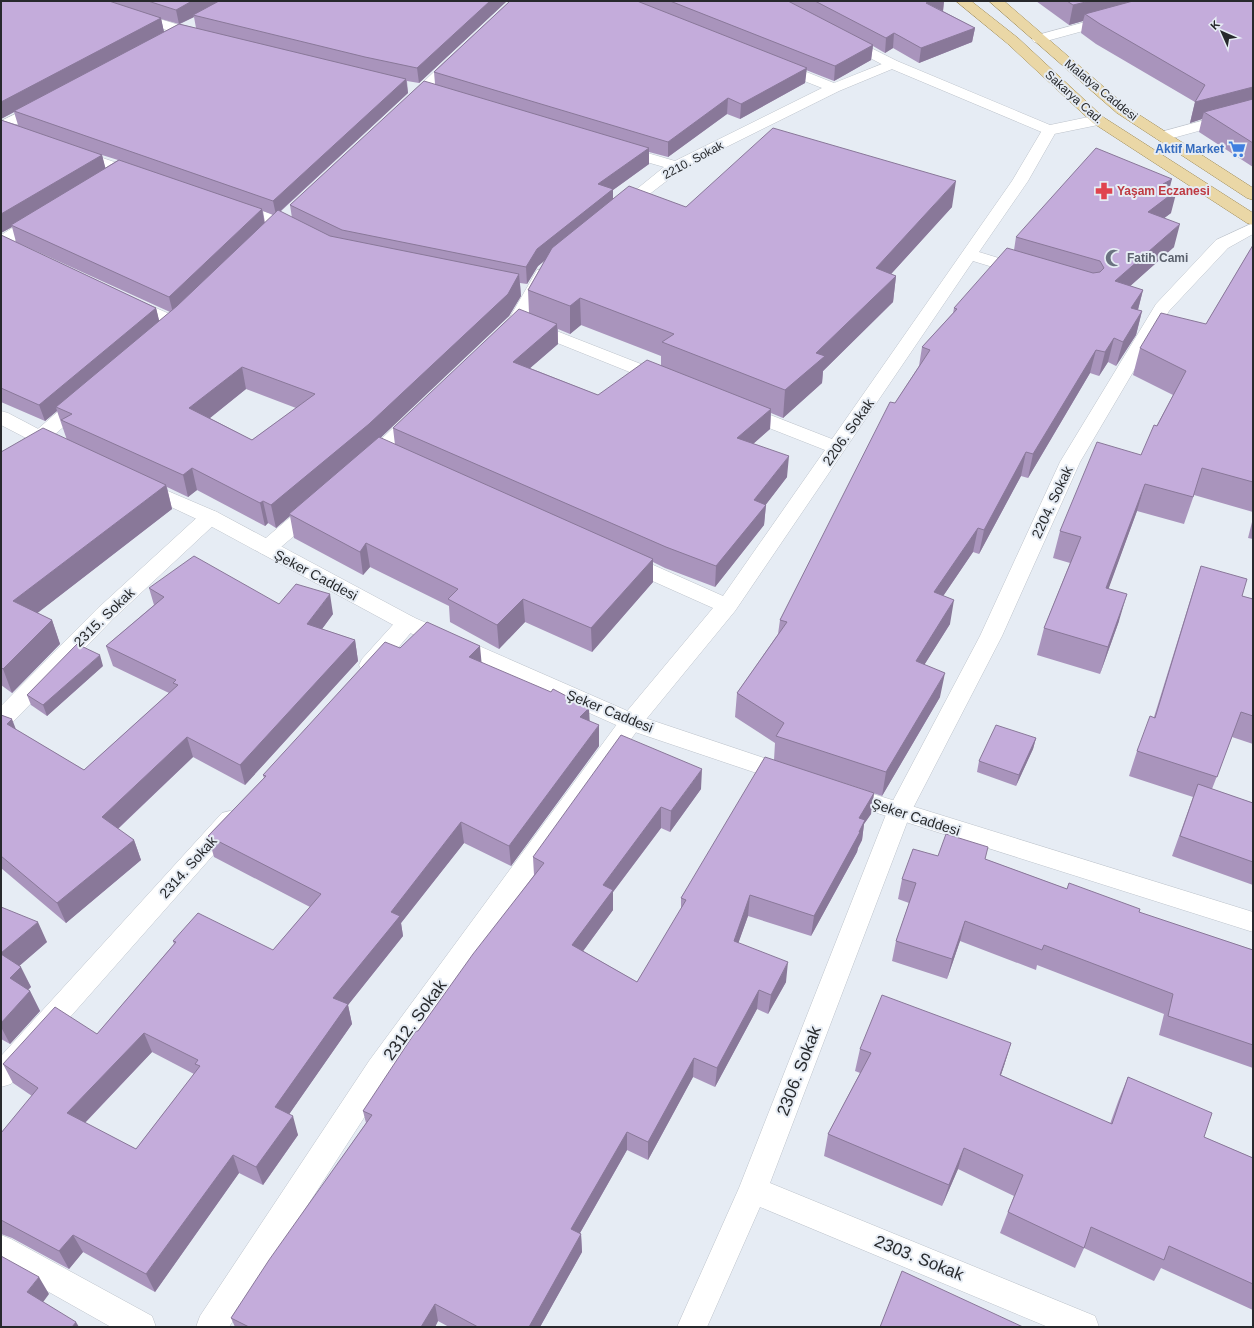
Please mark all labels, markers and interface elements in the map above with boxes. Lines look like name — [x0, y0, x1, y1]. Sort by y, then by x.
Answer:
north arrow — [1202, 12, 1242, 52]
text: K — [1208, 18, 1222, 32]
street label: Malatya Caddesi — [1062, 56, 1140, 124]
street label: Sakarya Cad. — [1042, 67, 1106, 127]
street label: 2210. Sokak — [660, 138, 727, 182]
supermarket icon: Aktif Market — [1227, 139, 1247, 159]
place label: Aktif Market — [1155, 142, 1224, 156]
pharmacy icon: Yaşam Eczanesi — [1094, 181, 1114, 201]
place label: Yaşam Eczanesi — [1117, 184, 1210, 198]
mosque icon: Fatih Cami — [1104, 248, 1124, 268]
place label: Fatih Cami — [1127, 251, 1188, 265]
street label: 2206. Sokak — [819, 395, 877, 468]
street label: 2204. Sokak — [1028, 462, 1076, 541]
street label: Şeker Caddesi — [272, 546, 360, 604]
street label: 2315. Sokak — [70, 584, 138, 650]
street label: Şeker Caddesi — [564, 686, 656, 736]
street label: Şeker Caddesi — [870, 795, 962, 839]
street label: 2314. Sokak — [156, 832, 221, 901]
street label: 2312. Sokak — [380, 976, 451, 1064]
street label: 2306. Sokak — [773, 1023, 825, 1119]
street label: 2303. Sokak — [872, 1231, 967, 1285]

